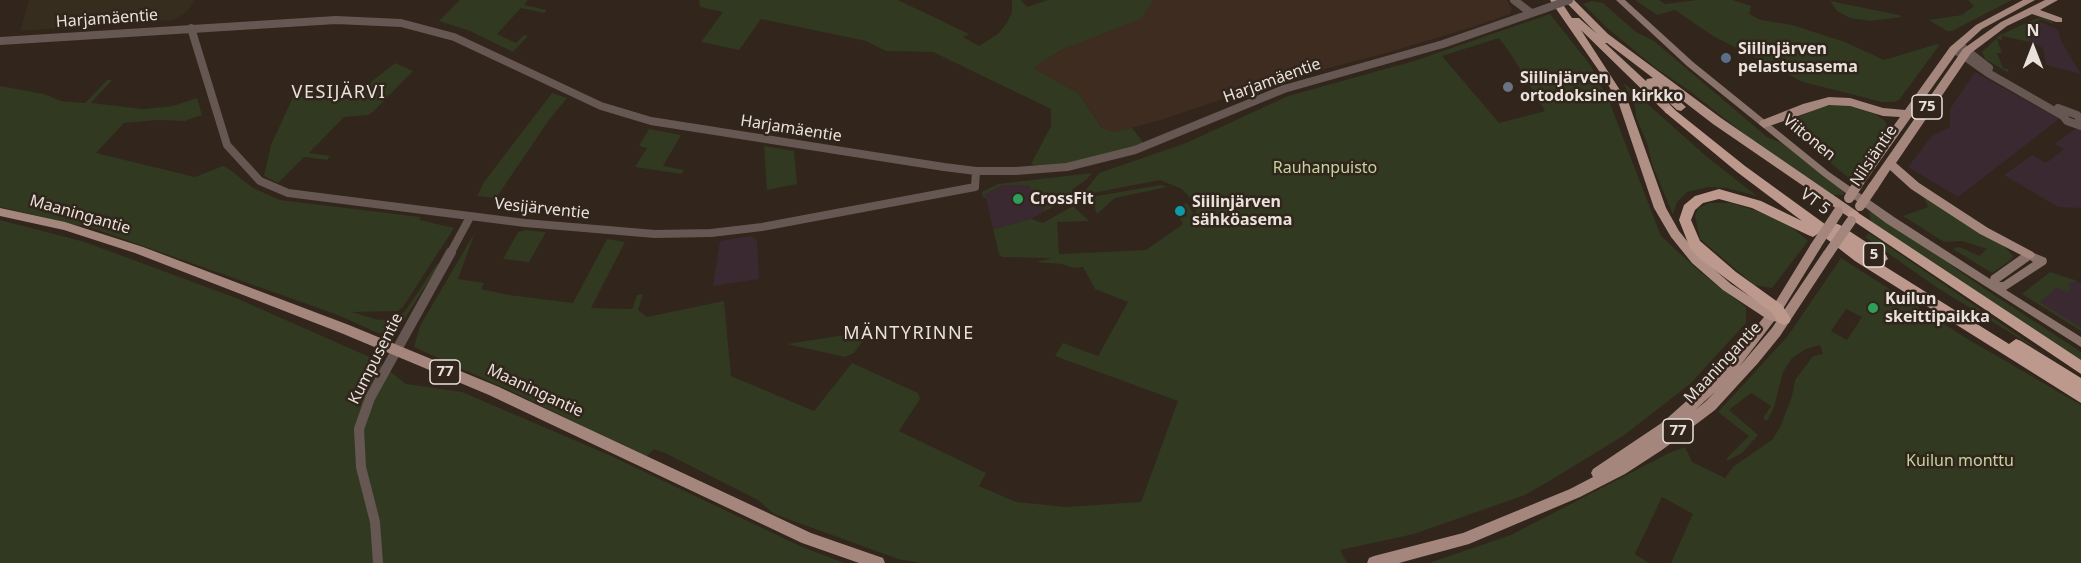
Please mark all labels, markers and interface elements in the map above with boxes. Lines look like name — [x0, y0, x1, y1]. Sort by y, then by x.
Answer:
street label: Harjamäentie — [55, 6, 159, 32]
north arrow — [2003, 18, 2063, 78]
text: N — [2026, 19, 2040, 41]
place label: Siilinjärven pelastusasema — [1738, 39, 1858, 77]
marker: Siilinjärven pelastusasema — [1719, 51, 1733, 65]
street label: Harjamäentie — [1221, 54, 1323, 108]
place label: Siilinjärven ortodoksinen kirkko — [1520, 68, 1683, 106]
marker: Siilinjärven ortodoksinen kirkko — [1501, 80, 1515, 94]
district label: VESIJÄRVI — [292, 82, 386, 104]
road number: 75 — [1912, 95, 1942, 119]
street label: Viitonen — [1779, 111, 1839, 165]
street label: Harjamäentie — [739, 112, 843, 146]
street label: Nilsiäntie — [1846, 122, 1902, 190]
park label: Rauhanpuisto — [1273, 158, 1377, 178]
street label: VT 5 — [1796, 185, 1834, 219]
place label: CrossFit — [1030, 189, 1094, 209]
street label: Maaningantie — [27, 191, 133, 239]
marker: CrossFit — [1011, 192, 1025, 206]
place label: Siilinjärven sähköasema — [1192, 192, 1292, 230]
street label: Vesijärventie — [493, 194, 591, 224]
marker: Siilinjärven sähköasema — [1173, 204, 1187, 218]
road number: 5 — [1864, 243, 1884, 267]
place label: Kuilun skeittipaikka — [1885, 289, 1990, 327]
marker: Kuilun skeittipaikka — [1866, 301, 1880, 315]
street label: Kumpusentie — [345, 310, 407, 408]
street label: Maaningantie — [1681, 318, 1765, 408]
district label: MÄNTYRINNE — [843, 323, 975, 345]
road number: 77 — [430, 360, 460, 384]
street label: Maaningantie — [484, 360, 586, 422]
road number: 77 — [1663, 419, 1693, 443]
park label: Kuilun monttu — [1906, 451, 2014, 471]

